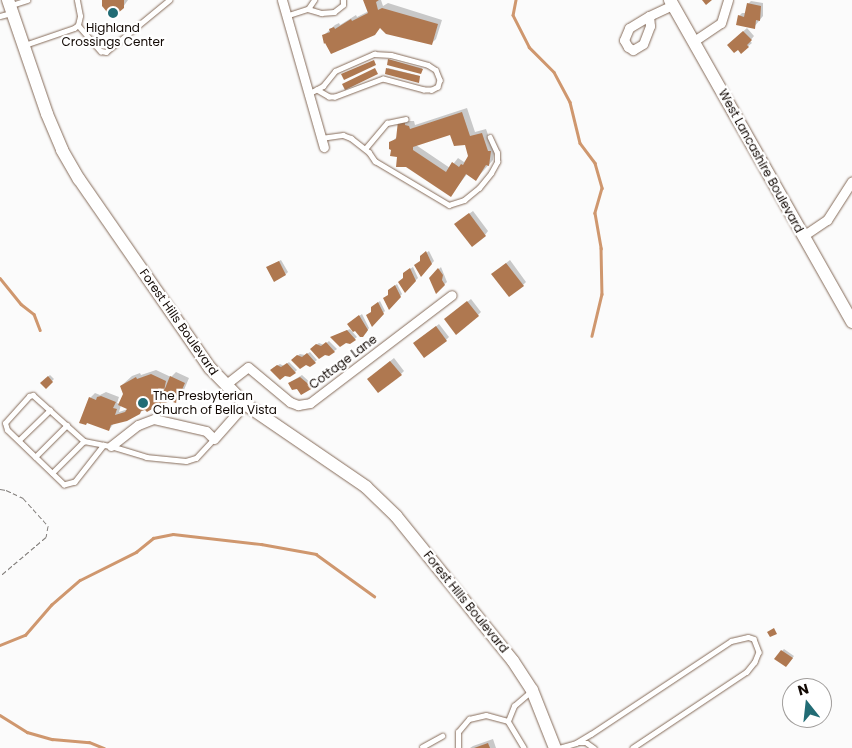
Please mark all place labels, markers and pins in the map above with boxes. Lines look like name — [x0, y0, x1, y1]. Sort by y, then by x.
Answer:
marker: Highland Crossings Center — [107, 7, 119, 19]
place label: Highland Crossings Center — [62, 21, 164, 49]
place label: The Presbyterian Church of Bella Vista — [153, 389, 277, 417]
marker: The Presbyterian Church of Bella Vista — [137, 397, 149, 409]

